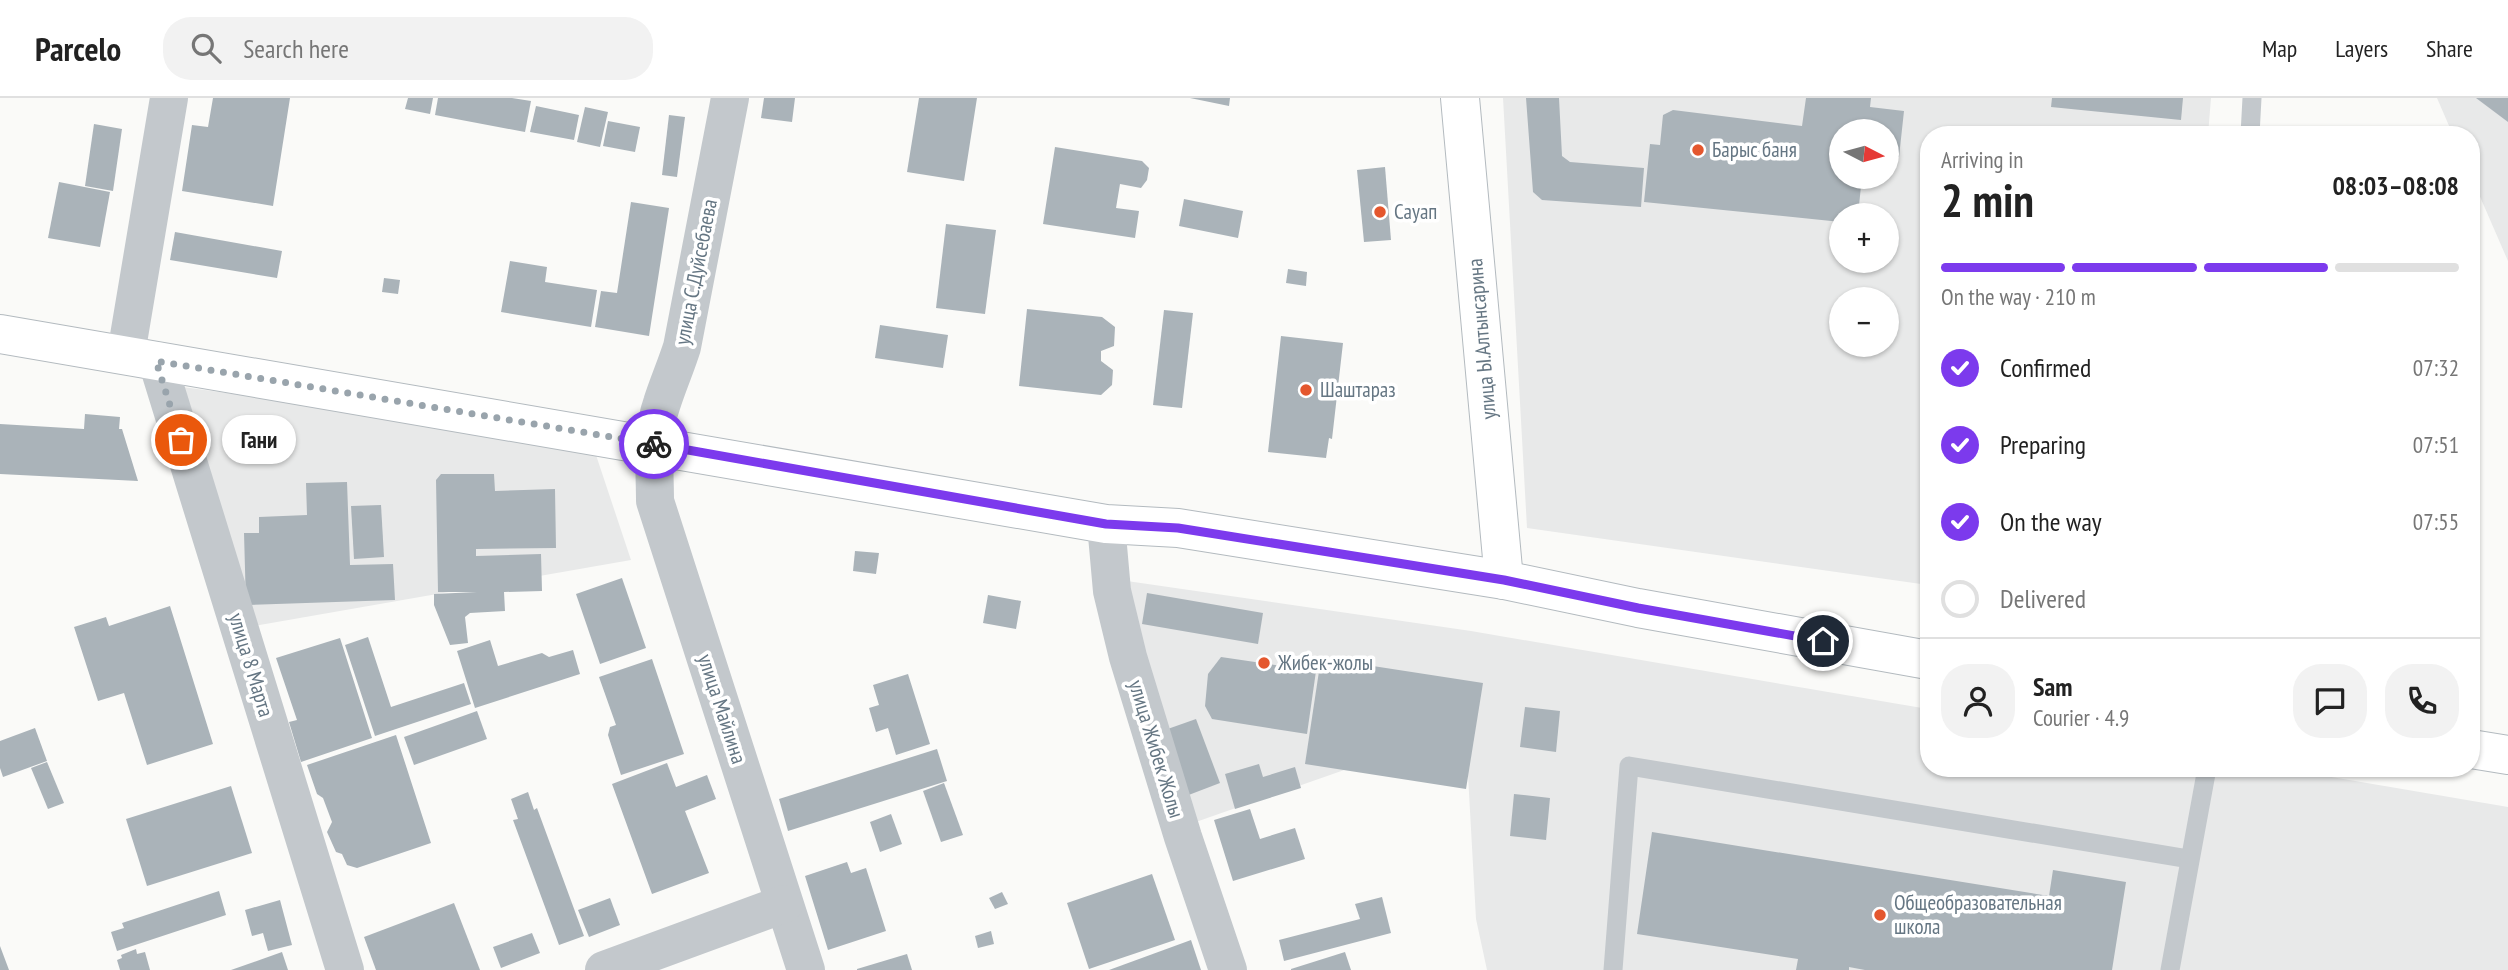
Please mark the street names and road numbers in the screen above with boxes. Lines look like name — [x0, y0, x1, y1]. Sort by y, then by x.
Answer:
street label: улица С.Дуйсебаева — [668, 197, 723, 347]
street label: улица Ы.Алтынсарина — [1461, 257, 1502, 421]
street label: улица 8 Марта — [223, 610, 280, 720]
street label: улица Майлина — [692, 651, 753, 767]
street label: улица Жибек Жолы — [1123, 677, 1190, 821]

